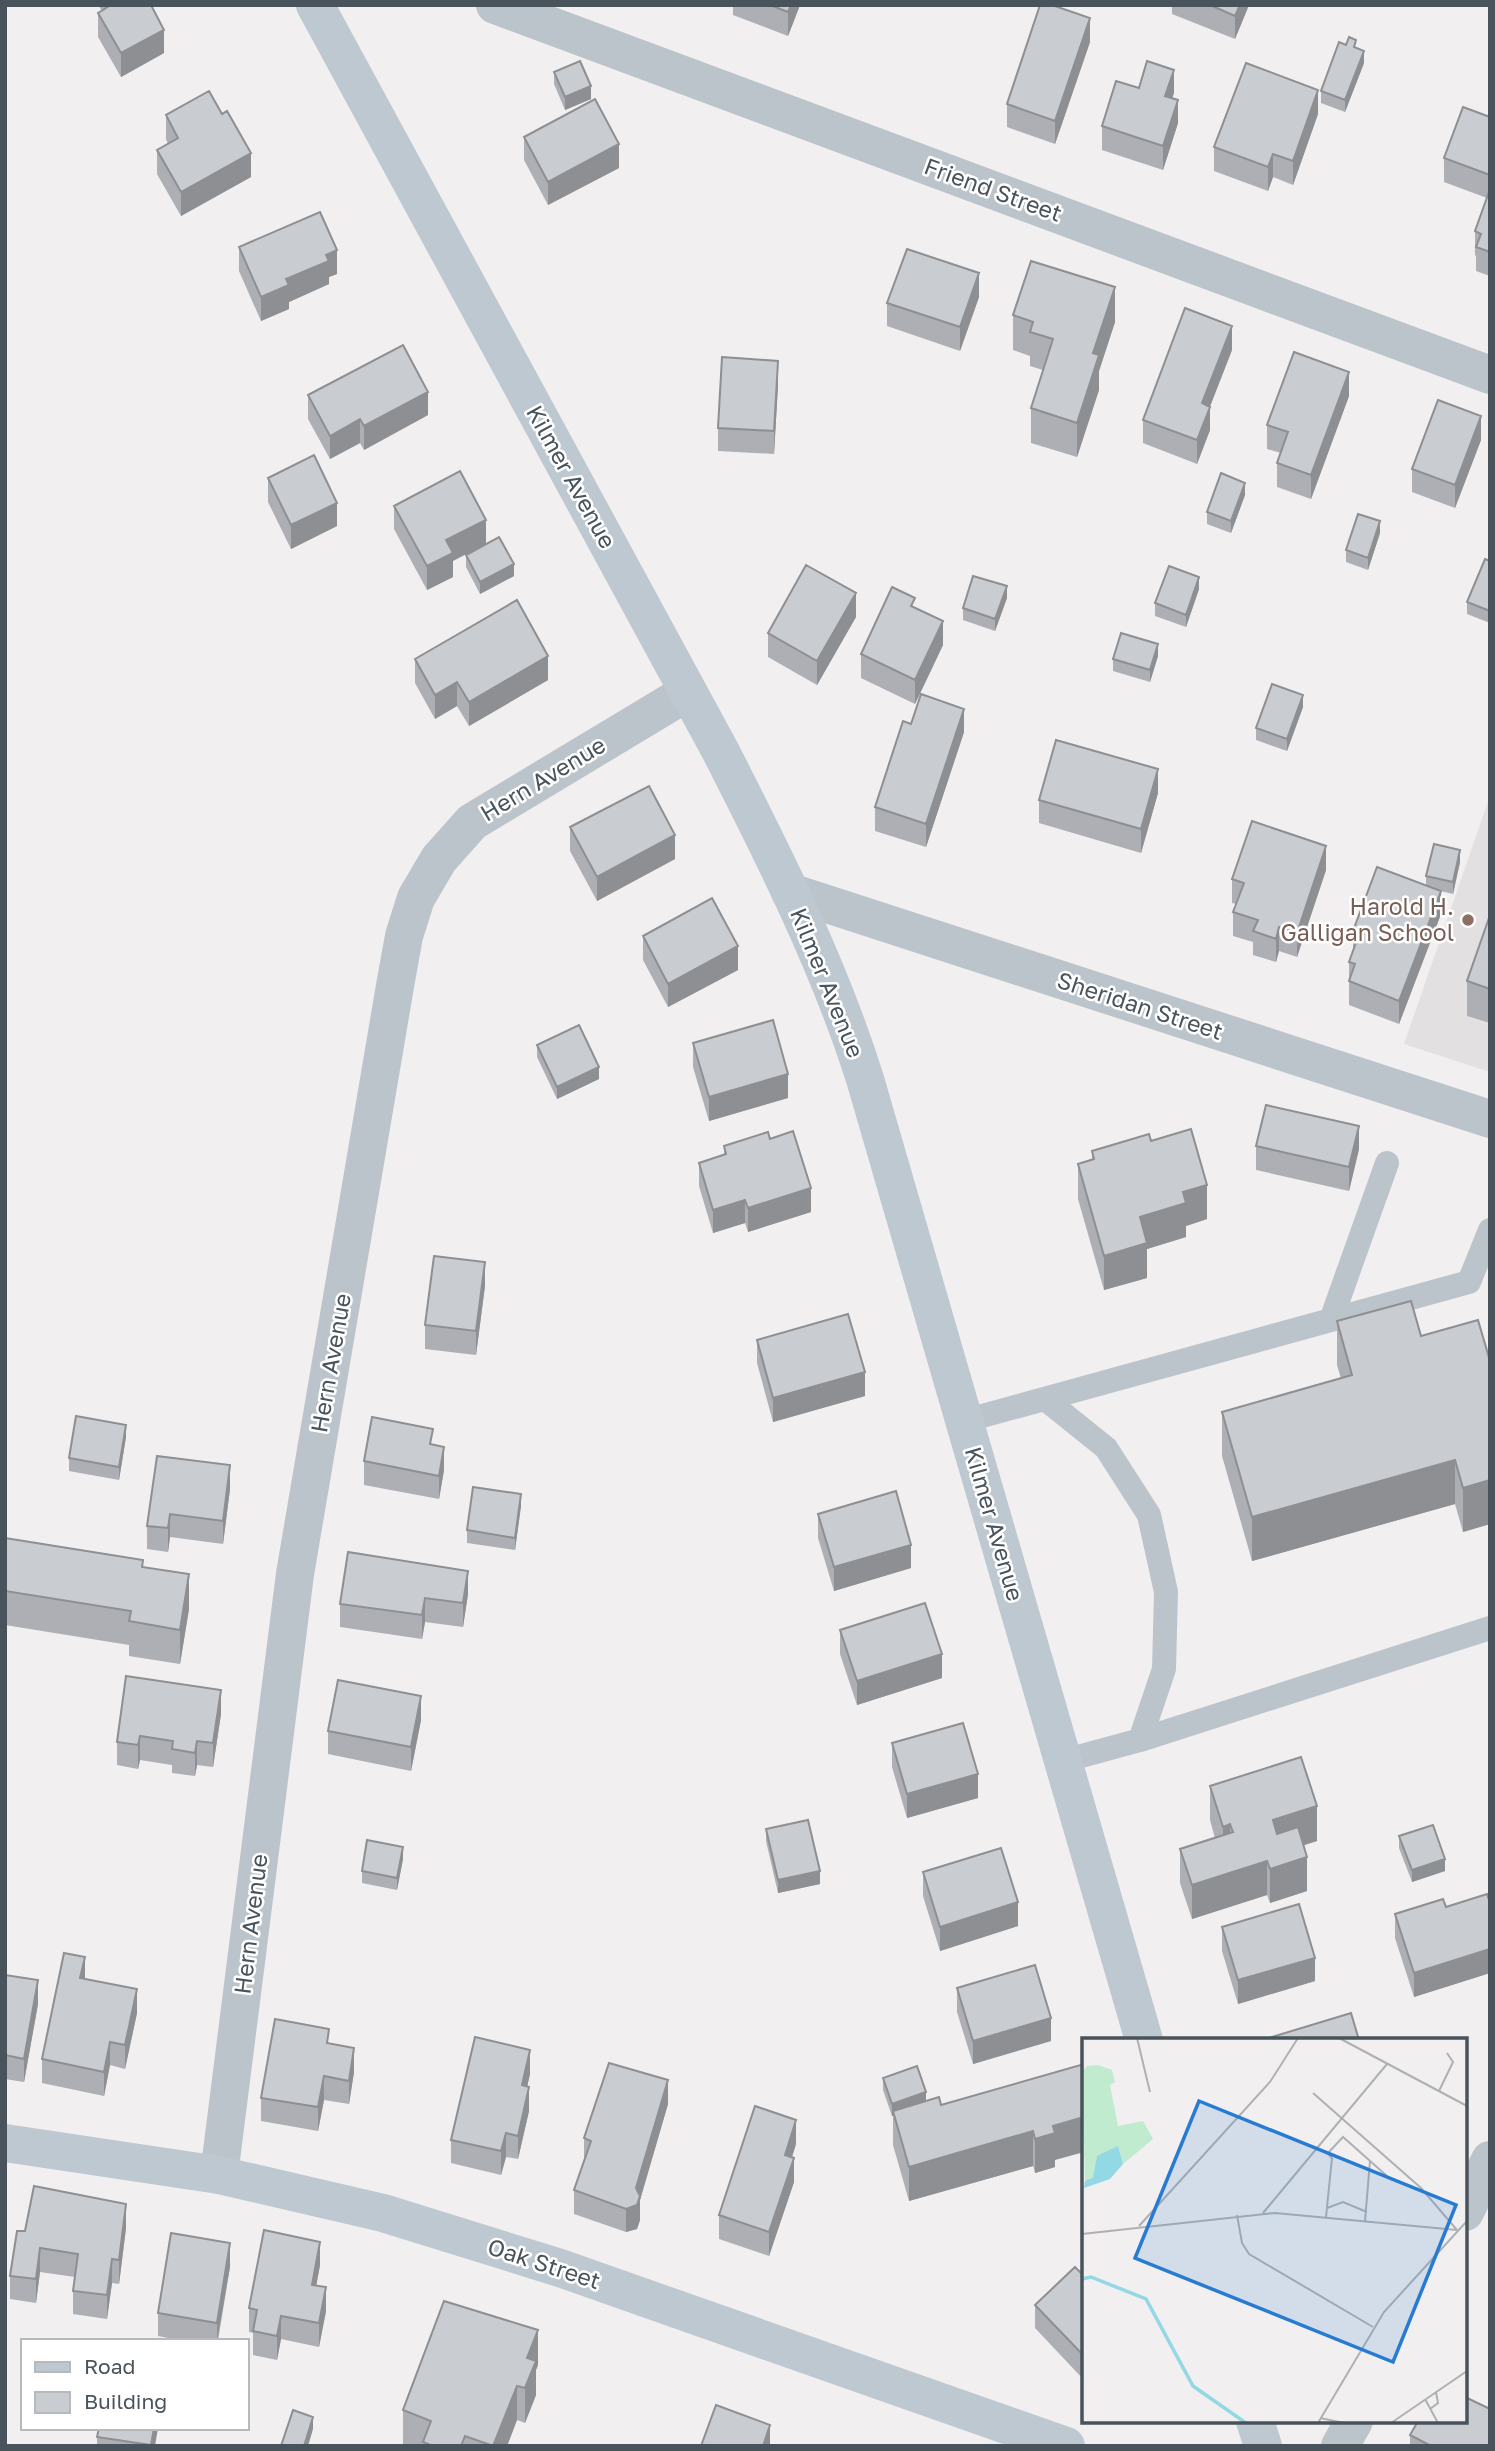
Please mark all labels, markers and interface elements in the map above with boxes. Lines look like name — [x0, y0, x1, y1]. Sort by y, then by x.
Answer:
street label: Friend Street — [921, 151, 1066, 227]
street label: Kilmer Avenue — [521, 400, 623, 553]
street label: Hern Avenue — [475, 730, 610, 826]
place label: Harold H. Galligan School — [1281, 892, 1454, 946]
street label: Kilmer Avenue — [785, 904, 871, 1062]
marker: Harold H. Galligan School — [1460, 912, 1476, 928]
street label: Sheridan Street — [1054, 965, 1227, 1045]
street label: Hern Avenue — [304, 1291, 356, 1435]
street label: Kilmer Avenue — [960, 1443, 1030, 1604]
street label: Hern Avenue — [228, 1852, 272, 1995]
inset map — [1082, 2038, 1467, 2423]
street label: Oak Street — [484, 2232, 604, 2294]
legend — [21, 2339, 248, 2430]
text: Road — [84, 2353, 135, 2379]
text: Building — [84, 2388, 167, 2414]

